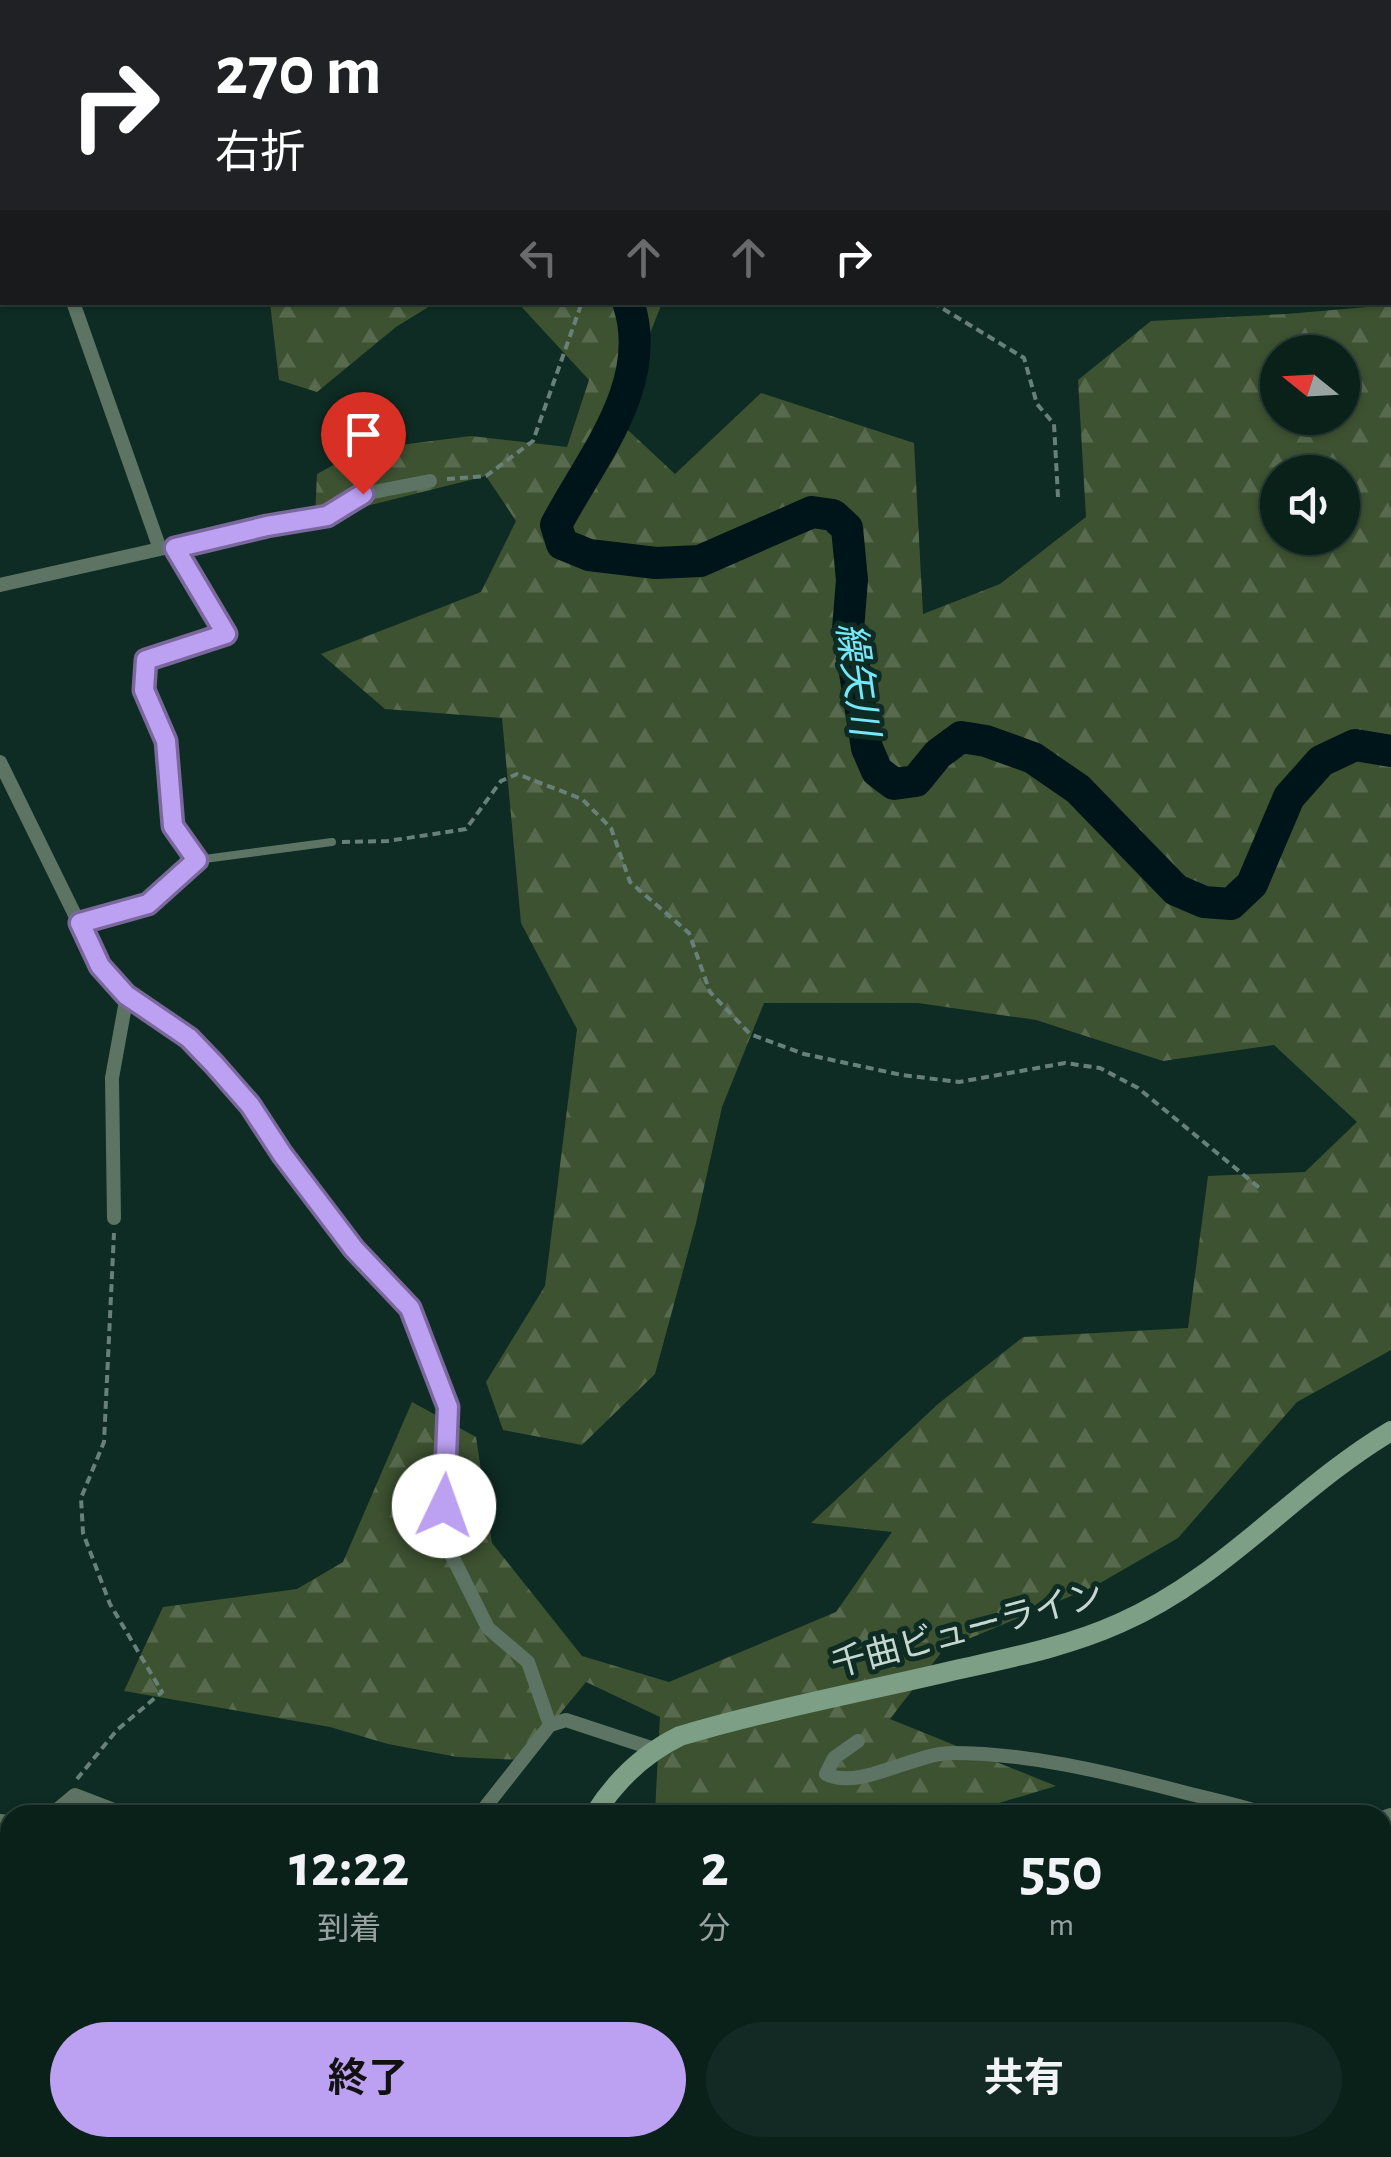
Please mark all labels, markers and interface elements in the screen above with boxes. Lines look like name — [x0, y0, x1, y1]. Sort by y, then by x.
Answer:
text: 270 m — [215, 37, 382, 107]
icon: right — [50, 40, 180, 170]
text: 右折 — [215, 131, 305, 176]
icon: left — [511, 230, 566, 285]
icon: ahead — [616, 230, 671, 285]
icon: ahead — [721, 230, 776, 285]
icon: right — [826, 230, 881, 285]
north arrow — [1260, 335, 1360, 435]
map controls — [1260, 335, 1360, 555]
pin — [321, 392, 406, 495]
icon: arrive — [336, 407, 391, 462]
button: sound — [1260, 455, 1360, 555]
water label: 繰矢川 — [829, 620, 886, 742]
position arrow — [392, 1454, 496, 1558]
street label: 千曲ビューライン — [827, 1575, 1107, 1684]
text: 12:22 — [289, 1837, 409, 1897]
text: 2 — [700, 1837, 729, 1897]
text: 550 — [1020, 1841, 1103, 1901]
text: m — [1048, 1909, 1074, 1941]
text: 到着 — [317, 1913, 381, 1945]
text: 分 — [699, 1913, 731, 1945]
button: 終了 — [50, 2022, 686, 2137]
button: 共有 — [706, 2022, 1342, 2137]

